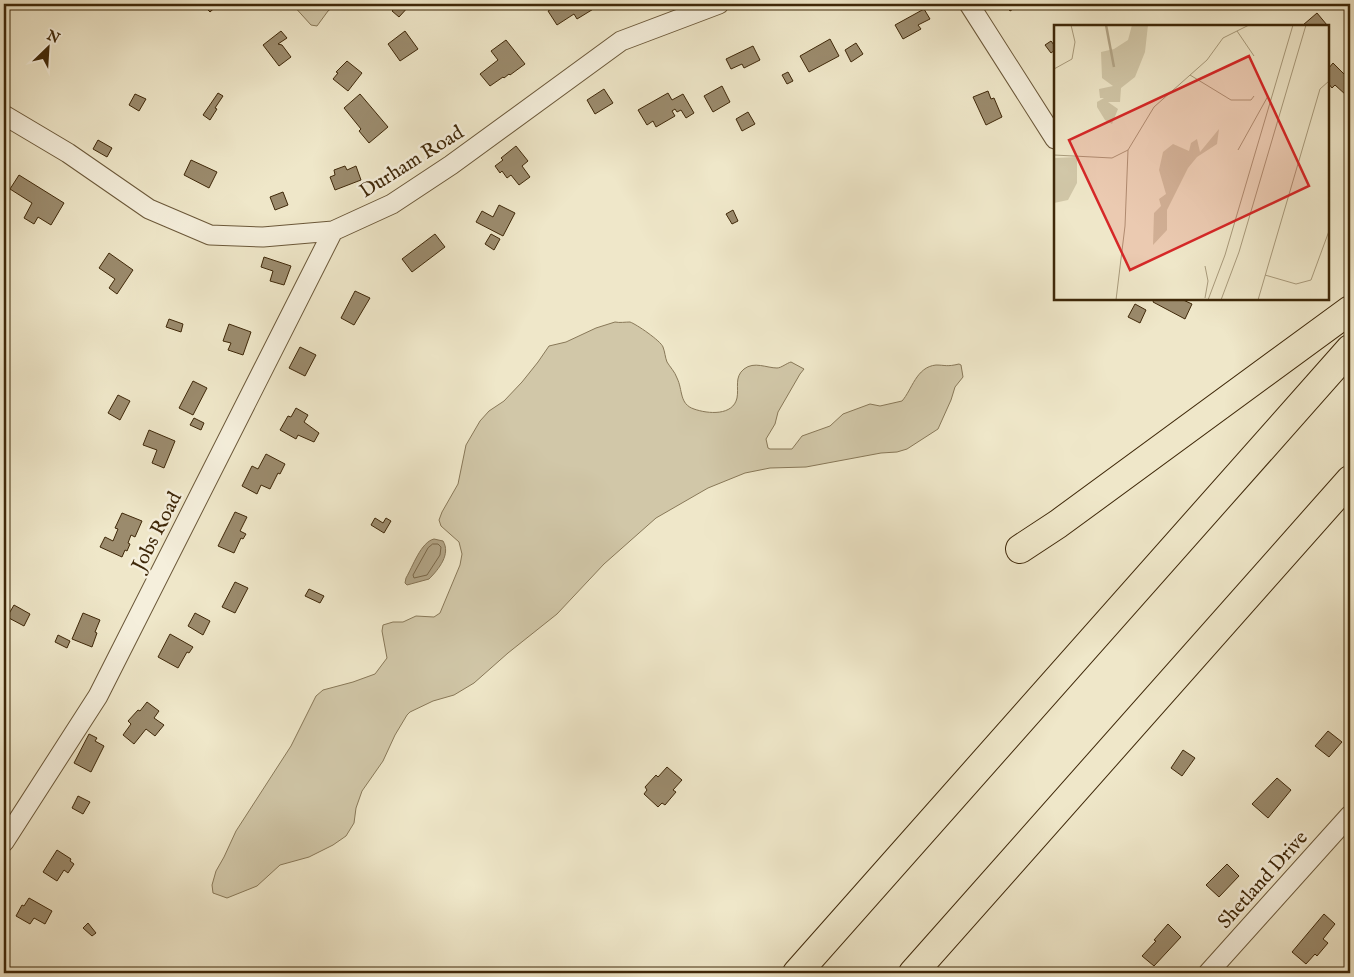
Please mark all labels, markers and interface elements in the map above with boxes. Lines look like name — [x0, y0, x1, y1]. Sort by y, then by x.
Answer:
north arrow — [22, 22, 72, 72]
inset map — [1054, 25, 1329, 300]
text: N — [43, 26, 62, 48]
street label: Durham Road — [355, 120, 469, 204]
street label: Jobs Road — [126, 488, 188, 577]
street label: Shetland Drive — [1213, 826, 1314, 934]

